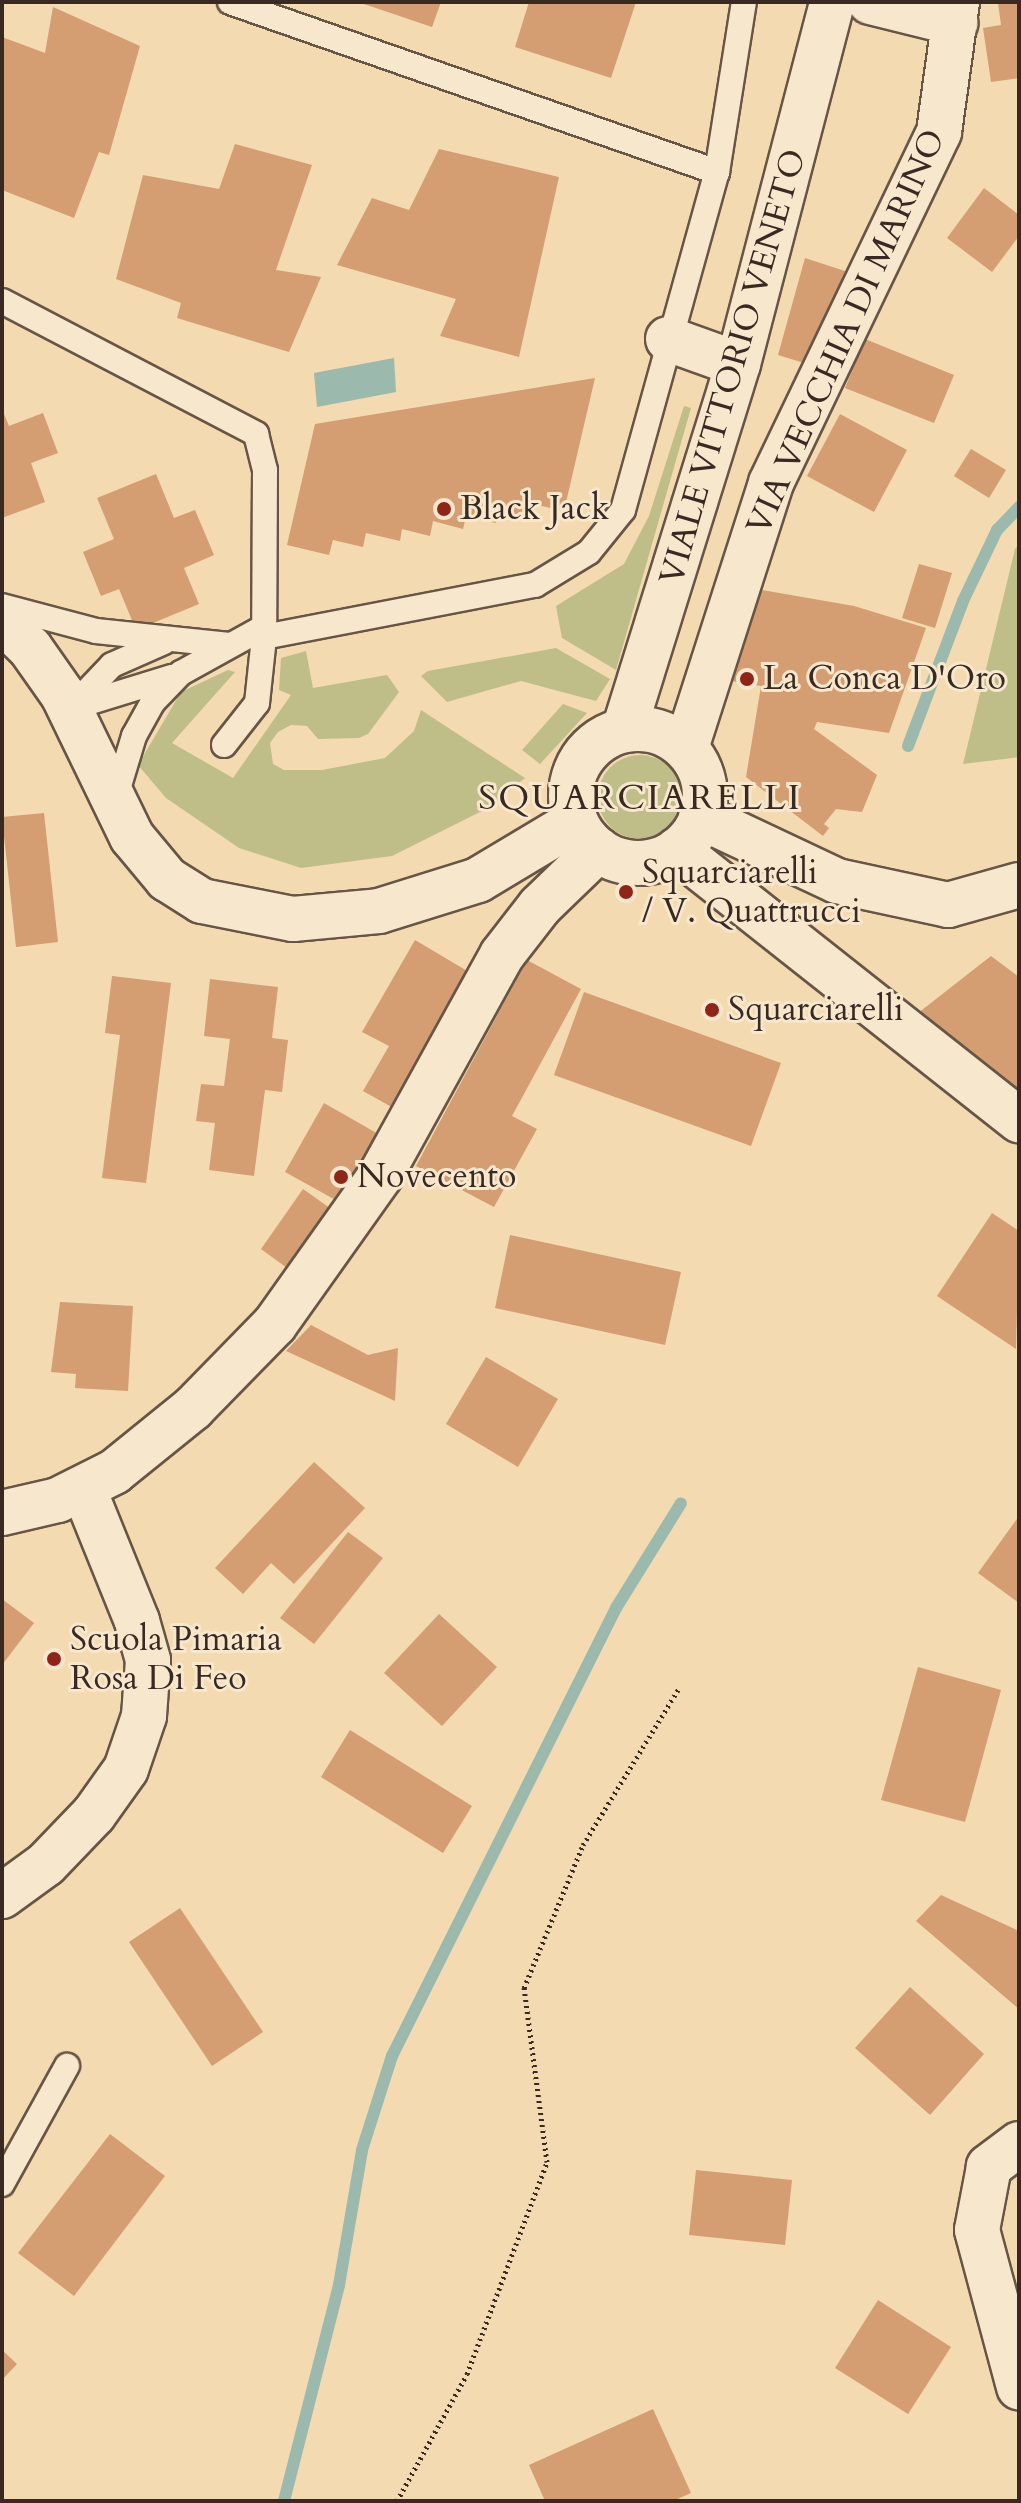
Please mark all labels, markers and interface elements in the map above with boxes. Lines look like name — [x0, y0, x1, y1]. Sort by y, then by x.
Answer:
street label: VIA VECCHIA DI MARINO — [738, 123, 954, 541]
street label: VIALE VITTORIO VENETO — [651, 144, 815, 590]
place label: Black Jack — [460, 489, 609, 529]
marker: Black Jack — [435, 500, 453, 518]
place label: La Conca D'Oro — [763, 659, 1006, 699]
marker: La Conca D'Oro — [738, 670, 756, 688]
district label: SQUARCIARELLI — [478, 776, 802, 820]
place label: Squarciarelli / V. Quattrucci — [642, 852, 861, 932]
marker: Squarciarelli / V. Quattrucci — [617, 883, 635, 901]
place label: Squarciarelli — [728, 990, 903, 1030]
marker: Squarciarelli — [703, 1001, 721, 1019]
place label: Novecento — [357, 1157, 516, 1197]
marker: Novecento — [332, 1168, 350, 1186]
place label: Scuola Pimaria Rosa Di Feo — [70, 1619, 282, 1698]
marker: Scuola Pimaria Rosa Di Feo — [45, 1650, 63, 1668]

